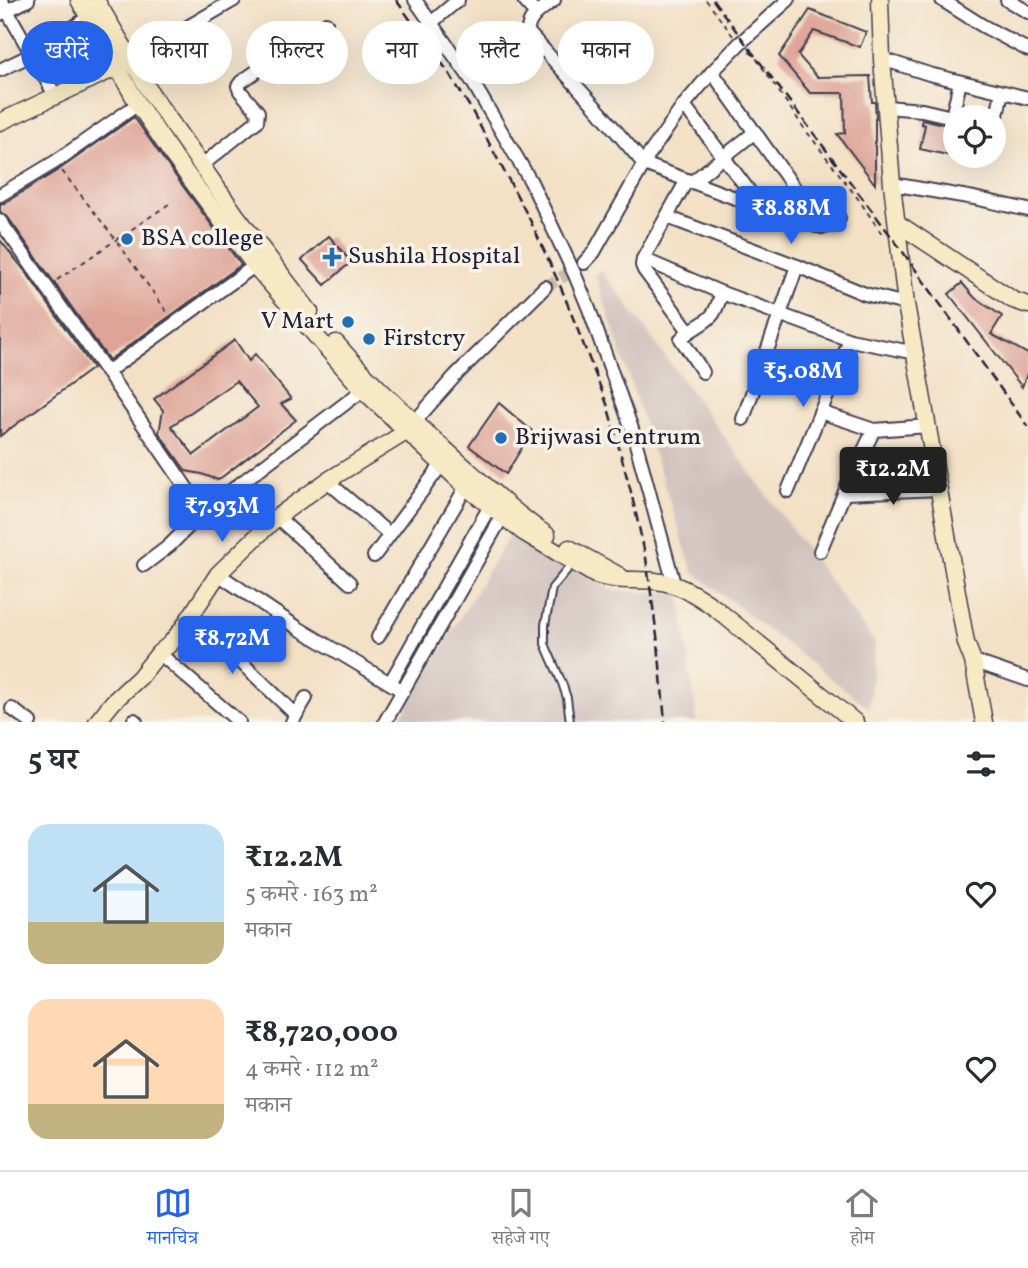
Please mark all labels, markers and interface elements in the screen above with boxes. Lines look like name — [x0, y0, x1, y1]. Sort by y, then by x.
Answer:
chip: खरीदें — [21, 21, 113, 84]
chip: किराया — [127, 21, 232, 84]
chip: फ़िल्टर — [246, 21, 348, 84]
chip: नया — [362, 21, 442, 84]
chip: फ़्लैट — [456, 21, 544, 84]
chip: मकान — [558, 21, 654, 84]
map controls — [943, 105, 1006, 168]
button: locate — [943, 105, 1006, 168]
pin: ₹8.88M — [734, 187, 848, 246]
text: ₹8.88M — [752, 193, 830, 225]
place label: BSA college — [141, 222, 264, 256]
marker: BSA college — [119, 231, 135, 247]
place label: Sushila Hospital — [348, 240, 520, 274]
marker: Sushila Hospital — [322, 247, 342, 267]
place label: V Mart — [261, 305, 334, 339]
marker: V Mart — [340, 314, 356, 330]
place label: Firstcry — [383, 322, 465, 356]
marker: Firstcry — [361, 331, 377, 347]
pin: ₹5.08M — [746, 350, 860, 409]
text: ₹5.08M — [763, 356, 843, 388]
place label: Brijwasi Centrum — [515, 421, 701, 455]
marker: Brijwasi Centrum — [493, 430, 509, 446]
pin: ₹12.2M — [836, 448, 950, 507]
text: ₹12.2M — [856, 454, 930, 486]
pin: ₹7.93M — [165, 484, 279, 544]
text: ₹7.93M — [185, 491, 259, 523]
pin: ₹8.72M — [175, 616, 289, 676]
text: ₹8.72M — [194, 623, 270, 655]
text: 5 घर — [28, 740, 78, 782]
icon: filters — [962, 745, 1000, 783]
text: ₹12.2M — [245, 837, 342, 879]
icon: home — [84, 852, 168, 936]
icon: heart — [962, 875, 1000, 913]
text: 5 कमरे · 163 m² — [245, 879, 378, 911]
text: मकान — [245, 915, 292, 947]
text: ₹8,720,000 — [245, 1012, 398, 1054]
icon: home — [84, 1027, 168, 1111]
icon: heart — [962, 1050, 1000, 1088]
text: 4 कमरे · 112 m² — [245, 1054, 378, 1086]
text: मकान — [245, 1090, 292, 1122]
tab: मानचित्र — [147, 1184, 198, 1256]
tab: सहेजे गए — [492, 1184, 550, 1256]
tab: होम — [843, 1184, 881, 1256]

